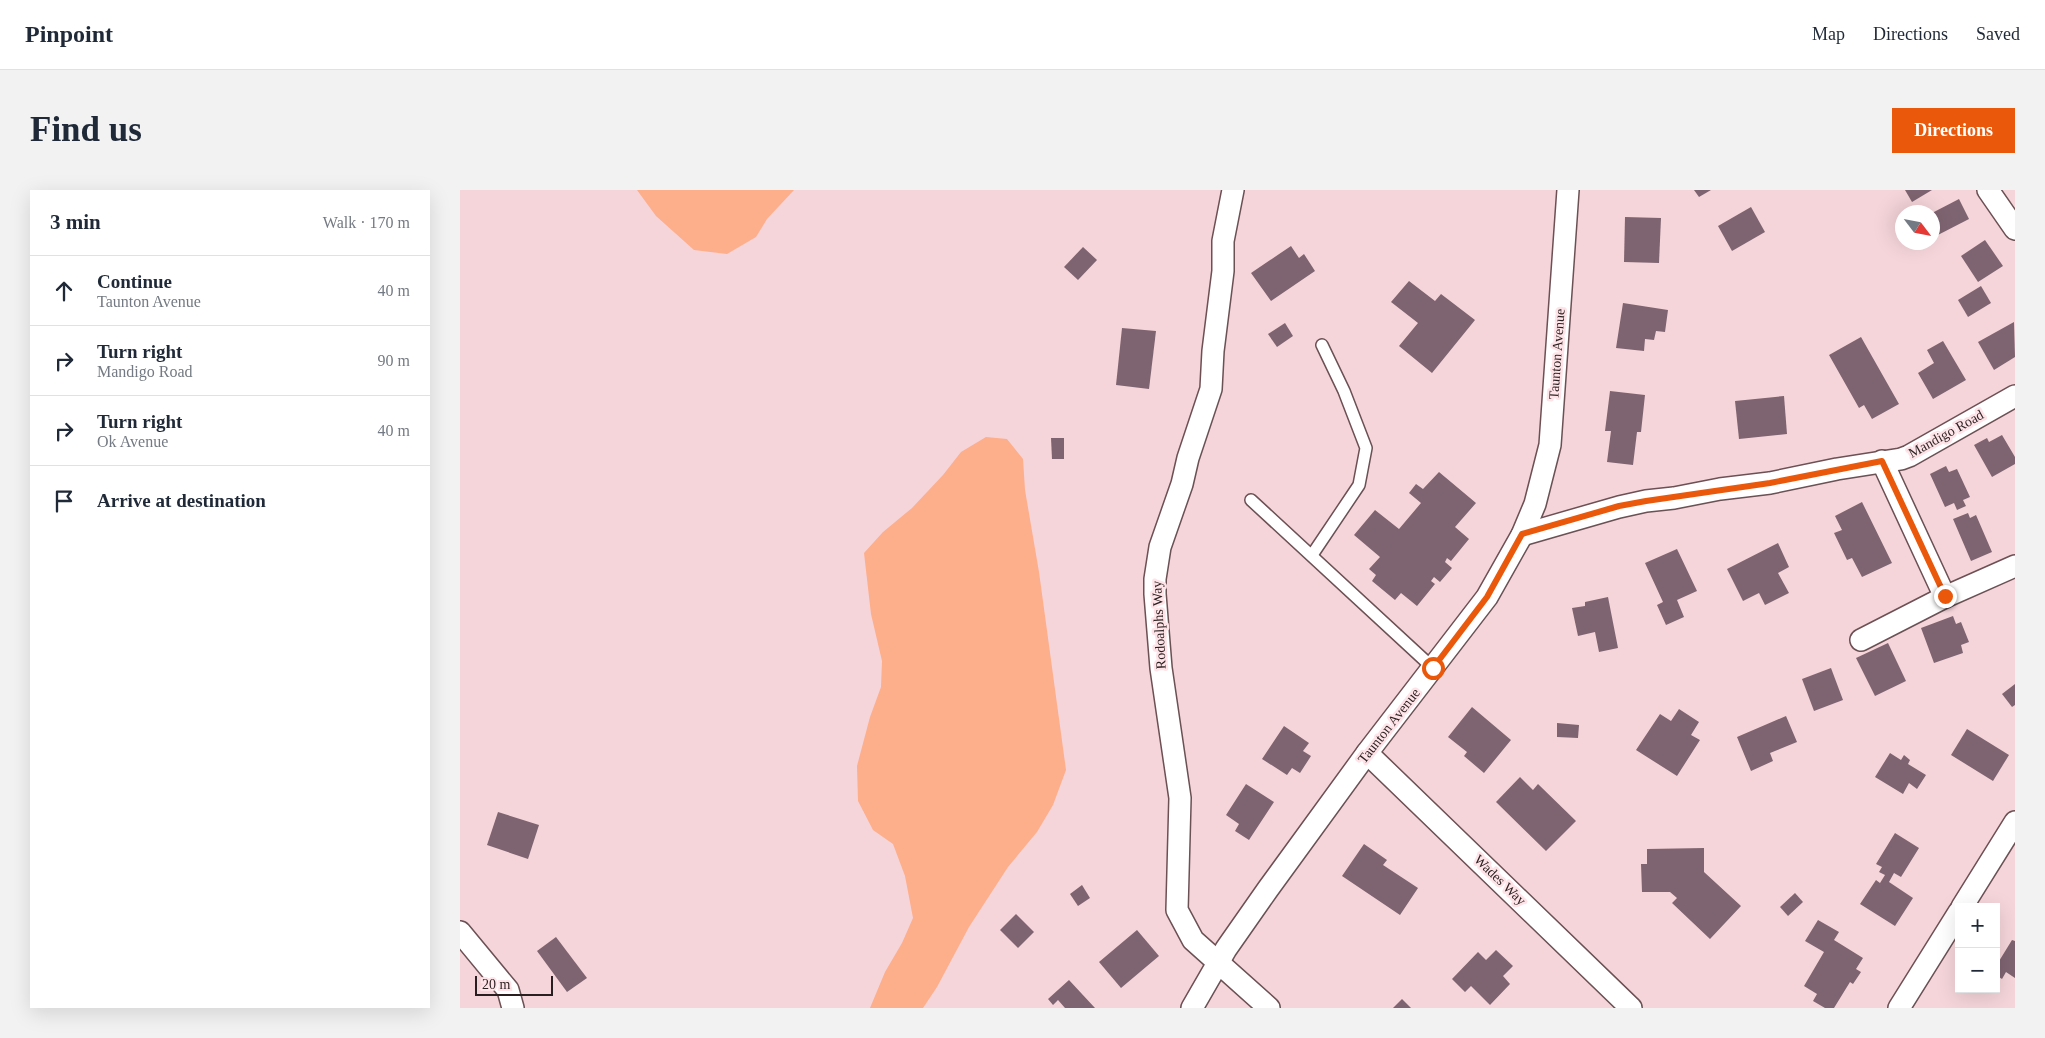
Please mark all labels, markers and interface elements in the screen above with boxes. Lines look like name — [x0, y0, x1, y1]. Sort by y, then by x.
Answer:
text: Pinpoint — [25, 21, 113, 47]
text: Map — [1812, 24, 1845, 44]
text: Directions — [1873, 24, 1948, 44]
text: Saved — [1976, 24, 2020, 44]
button: Directions — [1892, 108, 2015, 153]
text: Find us — [30, 110, 142, 149]
north arrow — [1895, 205, 1940, 250]
text: 3 min — [50, 210, 101, 234]
text: Walk · 170 m — [323, 214, 410, 231]
text: Continue — [97, 271, 172, 292]
icon: ahead — [50, 277, 78, 305]
text: 40 m — [378, 282, 410, 299]
text: Taunton Avenue — [97, 293, 201, 310]
street label: Taunton Avenue — [1546, 308, 1568, 400]
text: Turn right — [97, 341, 182, 362]
icon: right — [50, 347, 78, 375]
text: 90 m — [378, 352, 410, 369]
text: Mandigo Road — [97, 363, 193, 380]
street label: Mandigo Road — [1906, 407, 1986, 461]
text: Turn right — [97, 411, 182, 432]
icon: right — [50, 417, 78, 445]
text: 40 m — [378, 422, 410, 439]
text: Ok Avenue — [97, 433, 168, 450]
icon: arrive — [50, 487, 78, 515]
text: Arrive at destination — [97, 490, 266, 511]
street label: Rodoalphs Way — [1149, 580, 1169, 670]
route end — [1934, 585, 1957, 608]
route start — [1422, 657, 1445, 680]
street label: Taunton Avenue — [1355, 686, 1423, 766]
street label: Wades Way — [1471, 852, 1529, 908]
map controls — [1955, 903, 2000, 993]
button: + — [1955, 903, 2000, 948]
button: − — [1955, 948, 2000, 993]
scale bar — [475, 973, 552, 996]
text: 20 m — [482, 977, 510, 992]

